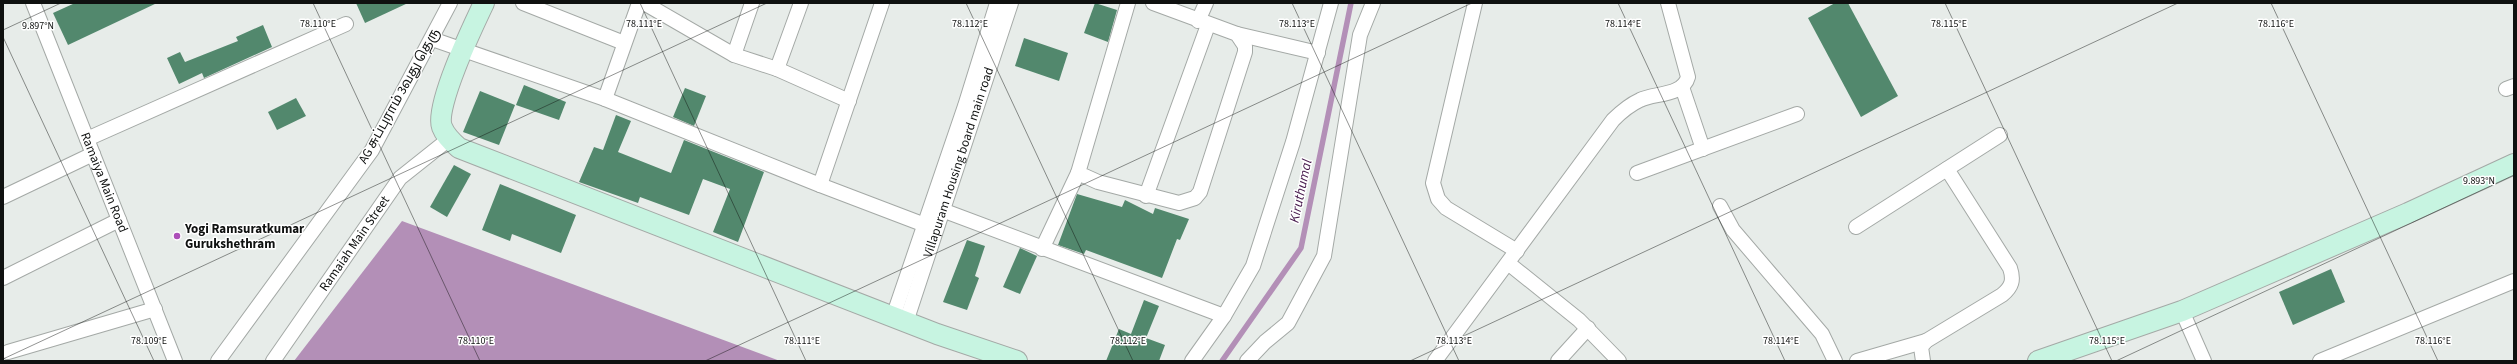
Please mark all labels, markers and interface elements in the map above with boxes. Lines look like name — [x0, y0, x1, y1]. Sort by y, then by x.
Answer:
text: 78.110°E — [300, 17, 336, 31]
text: 78.111°E — [626, 17, 662, 31]
text: 78.112°E — [952, 17, 988, 31]
text: 78.113°E — [1279, 17, 1315, 31]
text: 78.114°E — [1605, 17, 1641, 31]
text: 78.115°E — [1931, 17, 1967, 31]
text: 78.116°E — [2258, 17, 2294, 31]
text: 9.897°N — [22, 19, 54, 33]
street label: AG சுப்புராம் 3வது தெரு — [354, 25, 444, 167]
street label: Villapuram Housing board main road — [919, 65, 998, 260]
street label: Ramaiya Main Road — [76, 130, 132, 235]
water label: Kiruthumal — [1285, 157, 1318, 225]
text: 9.893°N — [2463, 174, 2495, 188]
street label: Ramaiah Main Street — [315, 192, 394, 295]
place label: Yogi Ramsuratkumar Gurukshethram — [184, 220, 305, 253]
marker: Yogi Ramsuratkumar Gurukshethram — [172, 231, 182, 241]
text: 78.109°E — [131, 334, 167, 348]
text: 78.110°E — [458, 334, 494, 348]
text: 78.111°E — [784, 334, 820, 348]
text: 78.112°E — [1110, 334, 1146, 348]
text: 78.113°E — [1436, 334, 1472, 348]
text: 78.114°E — [1763, 334, 1799, 348]
text: 78.115°E — [2089, 334, 2125, 348]
text: 78.116°E — [2415, 334, 2451, 348]

